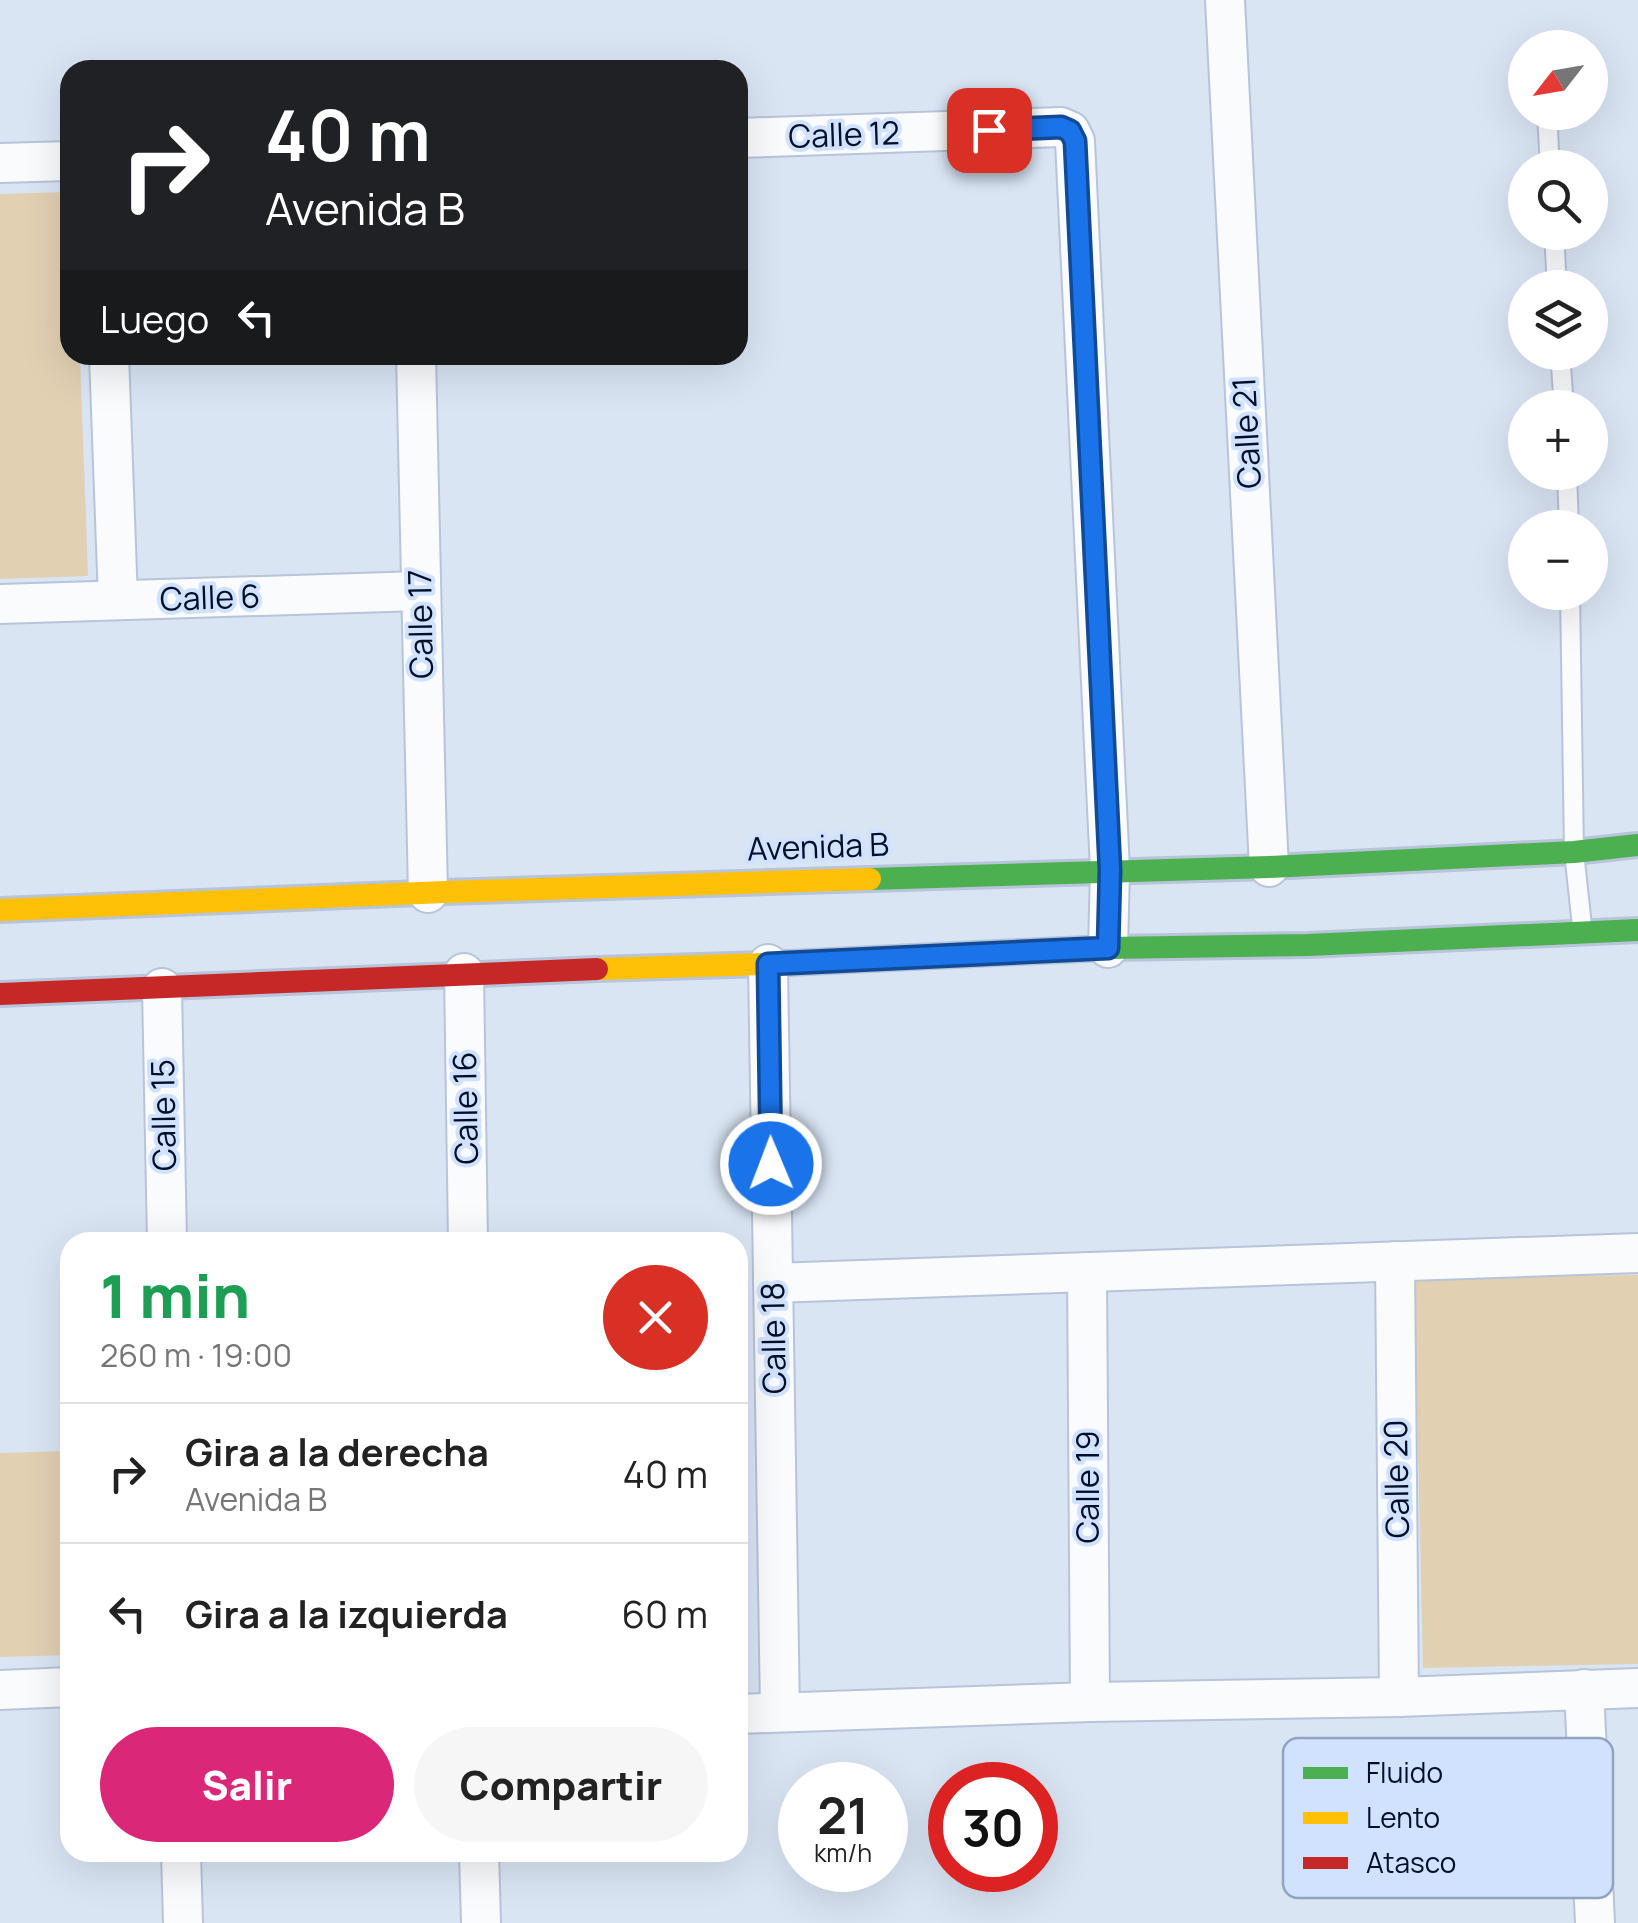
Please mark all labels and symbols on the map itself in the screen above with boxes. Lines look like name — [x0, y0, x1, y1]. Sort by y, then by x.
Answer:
north arrow — [1508, 30, 1608, 130]
pin — [947, 88, 1032, 173]
street label: Calle 12 — [788, 110, 900, 158]
street label: Calle 21 — [1221, 376, 1271, 490]
street label: Calle 17 — [397, 569, 443, 679]
street label: Calle 6 — [159, 573, 261, 621]
street label: Avenida B — [746, 822, 890, 870]
street label: Calle 16 — [442, 1051, 488, 1165]
street label: Calle 15 — [140, 1059, 186, 1171]
position arrow — [719, 1112, 823, 1216]
street label: Calle 18 — [750, 1282, 796, 1394]
street label: Calle 20 — [1373, 1419, 1419, 1539]
street label: Calle 19 — [1065, 1430, 1109, 1544]
legend — [1283, 1738, 1613, 1898]
text: Fluido — [1366, 1753, 1443, 1791]
speed limit sign: 30 — [928, 1762, 1058, 1892]
text: Lento — [1366, 1798, 1440, 1836]
text: Atasco — [1366, 1843, 1456, 1881]

